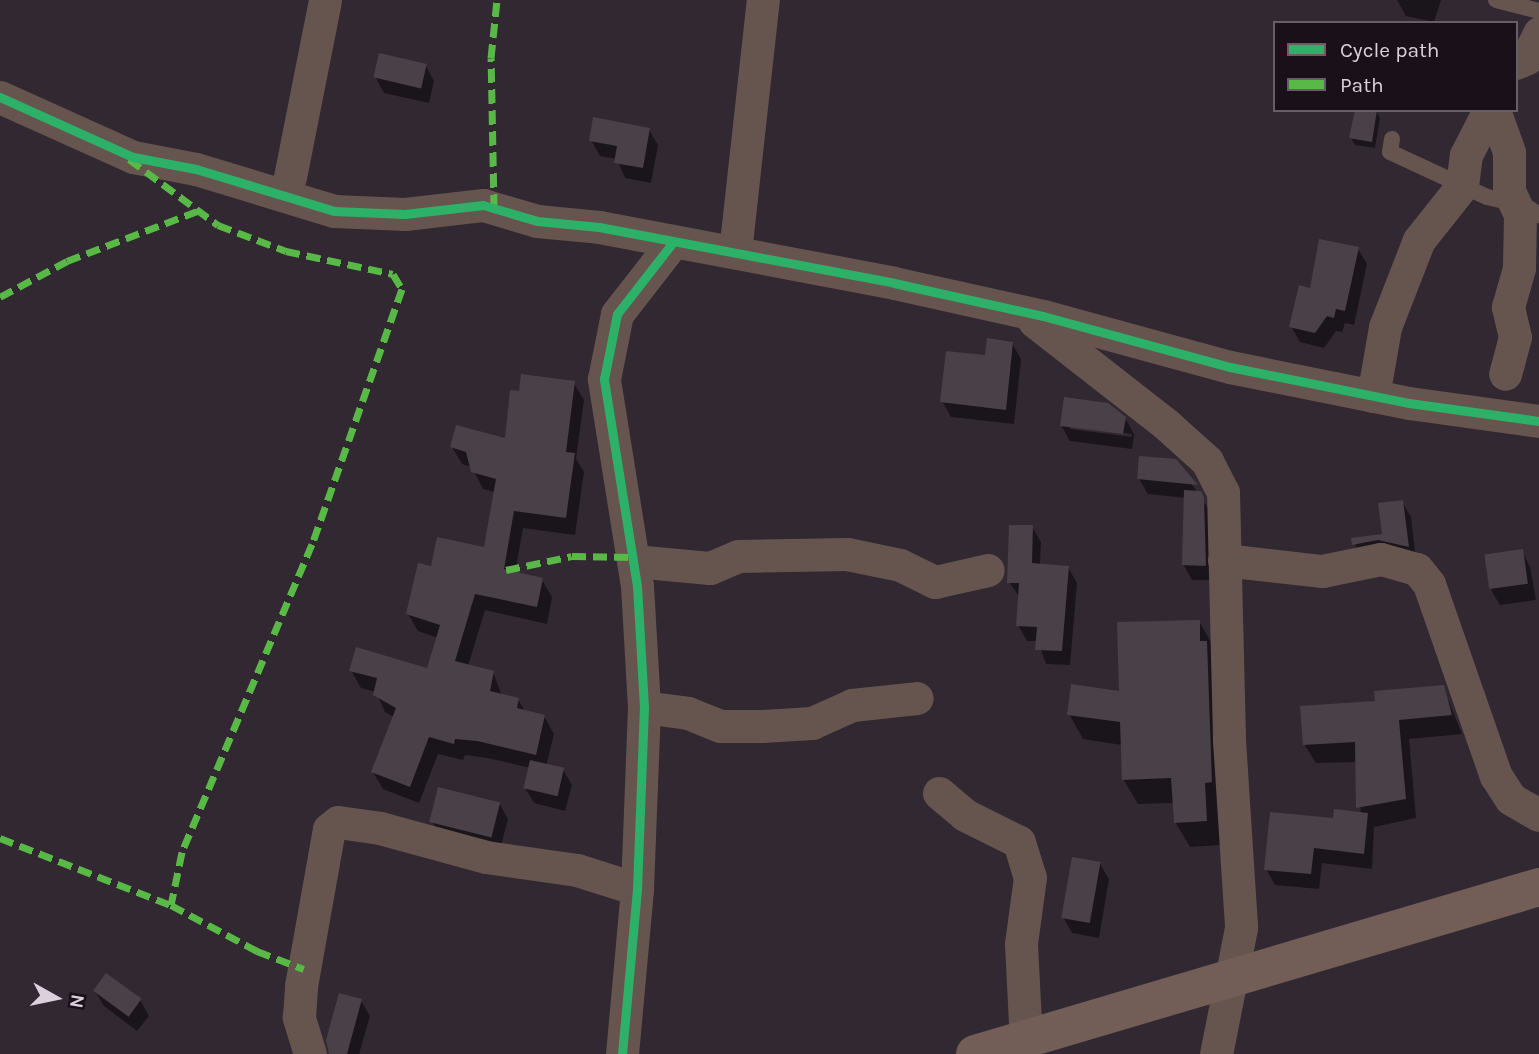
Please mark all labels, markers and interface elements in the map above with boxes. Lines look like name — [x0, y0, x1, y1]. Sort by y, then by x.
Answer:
legend — [1273, 21, 1518, 112]
text: Cycle path — [1340, 38, 1440, 62]
text: Path — [1340, 73, 1384, 97]
north arrow — [21, 963, 91, 1033]
text: N — [65, 993, 89, 1010]

